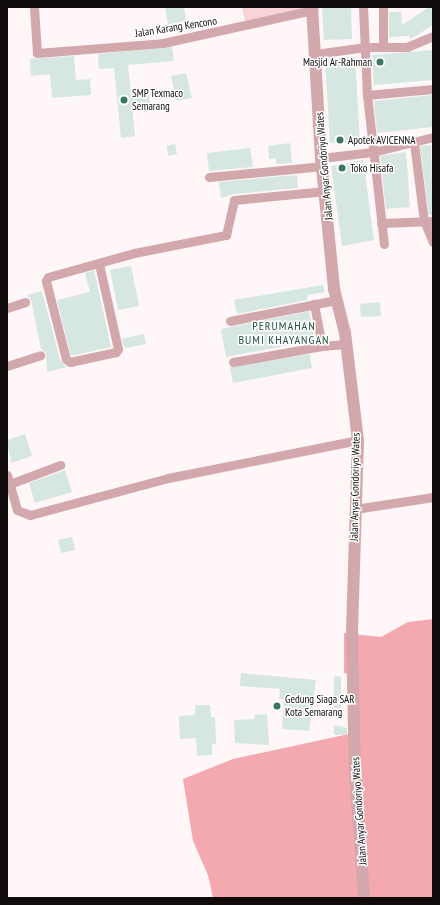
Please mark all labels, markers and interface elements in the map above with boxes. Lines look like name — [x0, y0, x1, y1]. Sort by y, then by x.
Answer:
street label: Jalan Karang Kencono — [134, 14, 218, 40]
place label: Masjid Ar-Rahman — [303, 55, 372, 69]
marker: Masjid Ar-Rahman — [375, 57, 385, 67]
place label: SMP Texmaco Semarang — [132, 87, 184, 113]
marker: SMP Texmaco Semarang — [119, 95, 129, 105]
street label: Jalan Anyar Gondoriyo Wates — [313, 111, 335, 221]
place label: Apotek AVICENNA — [348, 133, 416, 147]
marker: Apotek AVICENNA — [335, 135, 345, 145]
place label: Toko Hisafa — [350, 161, 393, 175]
marker: Toko Hisafa — [337, 163, 347, 173]
district label: PERUMAHAN BUMI KHAYANGAN — [238, 319, 330, 347]
street label: Jalan Anyar Gondoriyo Wates — [347, 432, 363, 542]
place label: Gedung Siaga SAR Kota Semarang — [285, 693, 355, 719]
marker: Gedung Siaga SAR Kota Semarang — [272, 701, 282, 711]
street label: Jalan Anyar Gondoriyo Wates — [349, 756, 369, 866]

